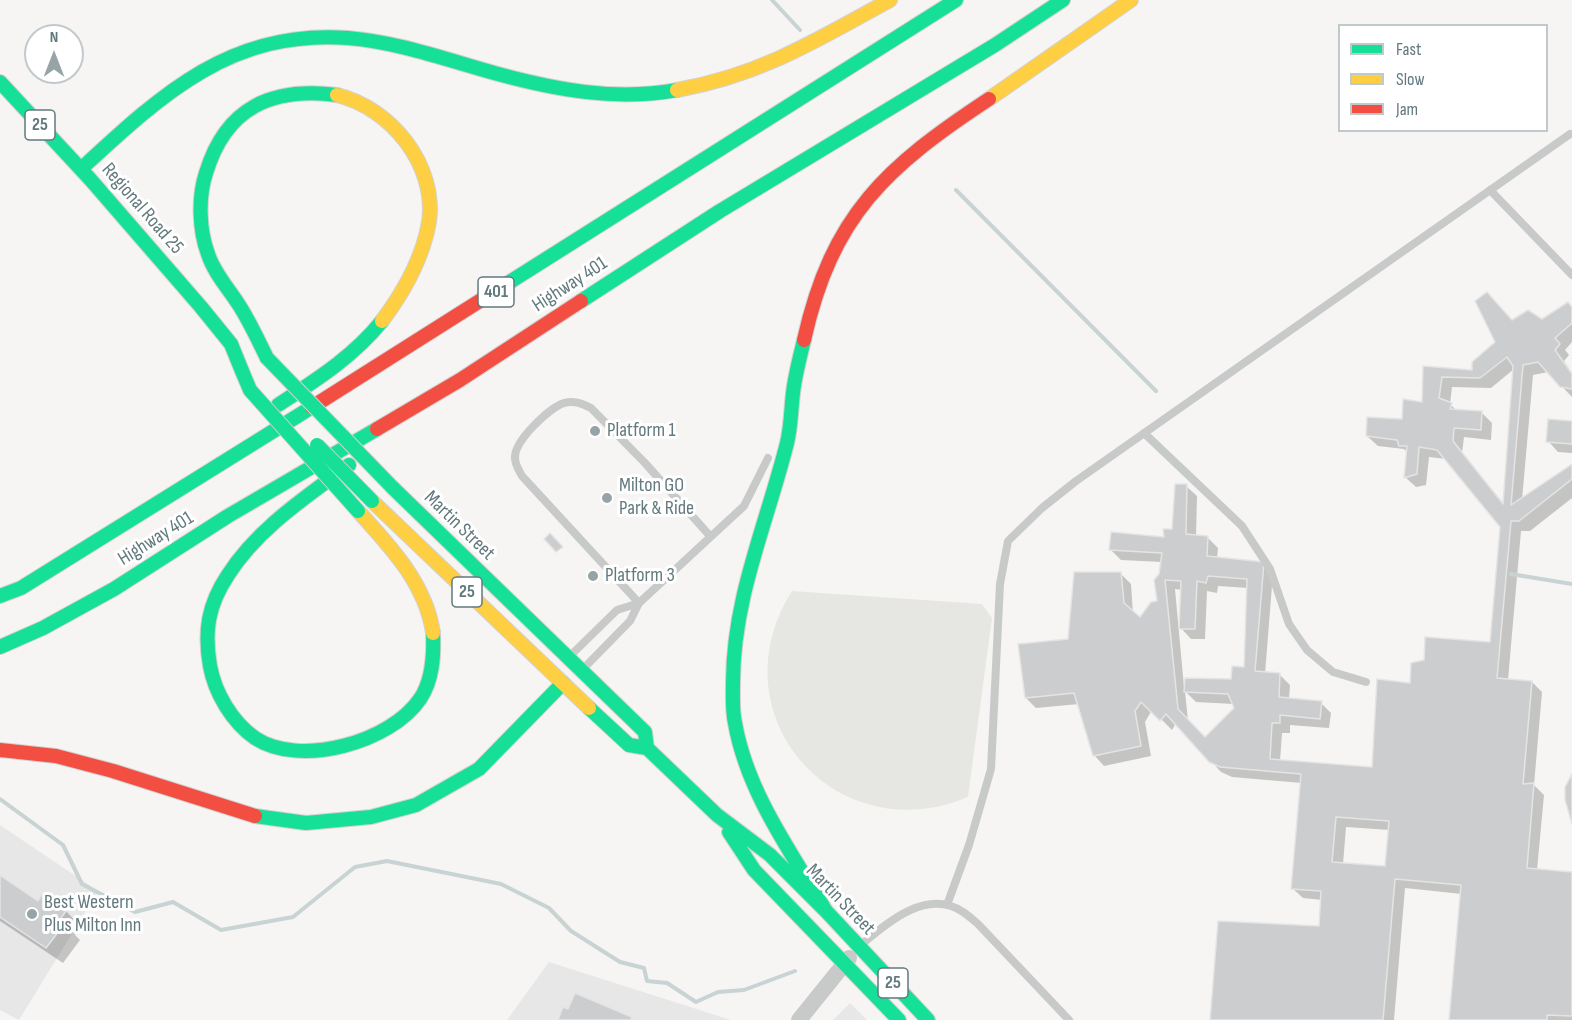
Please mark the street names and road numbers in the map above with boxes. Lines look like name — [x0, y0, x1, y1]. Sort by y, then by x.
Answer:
road number: 25 — [25, 110, 55, 140]
street label: Regional Road 25 — [96, 159, 188, 259]
street label: Highway 401 — [528, 252, 612, 318]
road number: 401 — [478, 277, 514, 307]
street label: Martin Street — [419, 486, 499, 566]
street label: Highway 401 — [114, 507, 198, 571]
road number: 25 — [452, 577, 482, 607]
street label: Martin Street — [800, 860, 880, 940]
road number: 25 — [878, 968, 908, 998]

